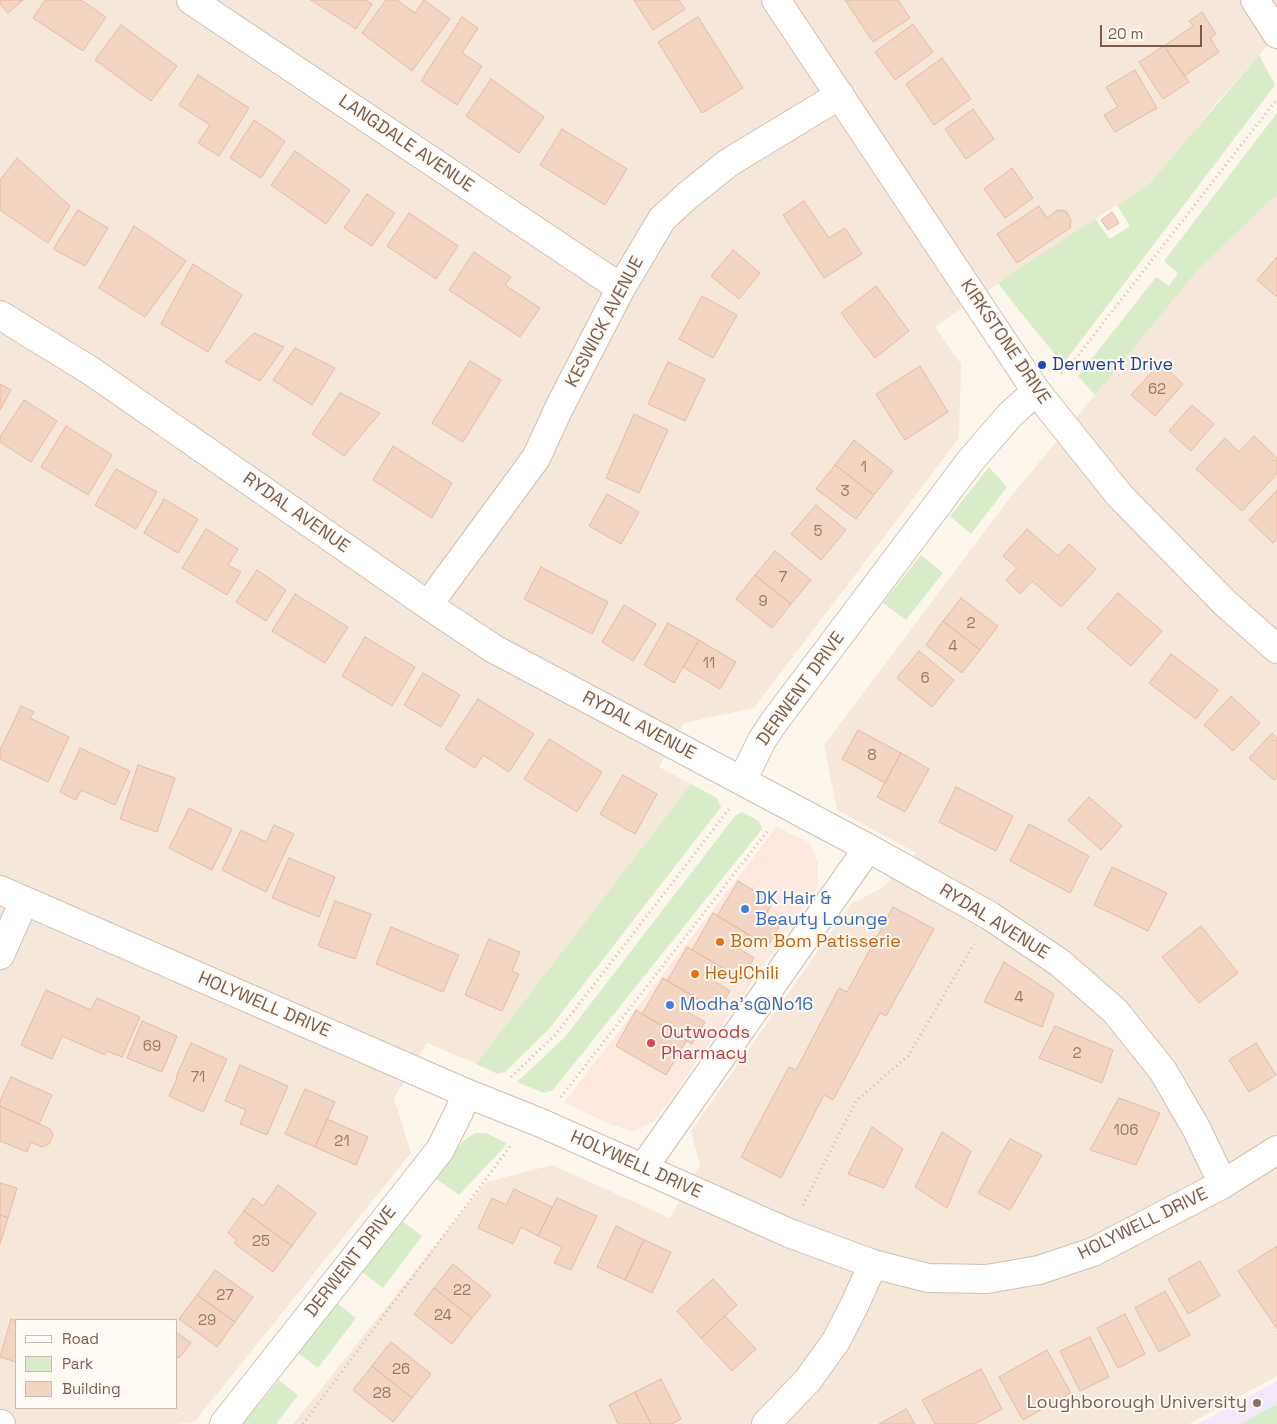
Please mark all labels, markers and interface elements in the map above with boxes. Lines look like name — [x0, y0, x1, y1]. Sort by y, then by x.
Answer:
scale bar — [1102, 15, 1204, 47]
text: 20 m — [1108, 24, 1143, 43]
street label: LANGDALE AVENUE — [334, 91, 478, 197]
street label: KESWICK AVENUE — [561, 253, 649, 391]
street label: KIRKSTONE DRIVE — [955, 275, 1055, 409]
place label: Derwent Drive — [1052, 354, 1173, 376]
marker: Derwent Drive — [1036, 359, 1048, 371]
house number: 62 — [1148, 381, 1166, 399]
house number: 1 — [861, 459, 867, 477]
street label: RYDAL AVENUE — [238, 468, 354, 558]
house number: 3 — [840, 483, 850, 501]
house number: 5 — [814, 523, 822, 541]
house number: 7 — [779, 569, 787, 587]
house number: 9 — [758, 593, 768, 611]
house number: 2 — [966, 615, 976, 633]
street label: DERWENT DRIVE — [752, 628, 850, 750]
house number: 4 — [948, 638, 958, 656]
house number: 11 — [703, 655, 715, 673]
house number: 6 — [920, 670, 930, 688]
street label: RYDAL AVENUE — [579, 687, 699, 765]
house number: 8 — [867, 747, 877, 765]
street label: RYDAL AVENUE — [935, 880, 1053, 964]
place label: DK Hair & Beauty Lounge — [755, 888, 888, 931]
marker: DK Hair & Beauty Lounge — [739, 903, 751, 915]
place label: Bom Bom Patisserie — [730, 931, 901, 953]
marker: Bom Bom Patisserie — [714, 936, 726, 948]
place label: Hey!Chili — [705, 963, 779, 985]
street label: HOLYWELL DRIVE — [195, 967, 333, 1043]
marker: Hey!Chili — [689, 968, 701, 980]
house number: 4 — [1014, 989, 1024, 1007]
place label: Modha's@No16 — [680, 994, 813, 1016]
marker: Modha's@No16 — [664, 999, 676, 1011]
place label: Outwoods Pharmacy — [661, 1022, 750, 1064]
marker: Outwoods Pharmacy — [645, 1037, 657, 1049]
house number: 69 — [143, 1038, 161, 1056]
house number: 2 — [1072, 1045, 1082, 1063]
house number: 71 — [191, 1069, 205, 1087]
house number: 106 — [1113, 1122, 1139, 1140]
street label: HOLYWELL DRIVE — [567, 1126, 705, 1204]
house number: 21 — [334, 1133, 350, 1151]
street label: HOLYWELL DRIVE — [1075, 1183, 1211, 1265]
street label: DERWENT DRIVE — [301, 1202, 401, 1322]
house number: 25 — [252, 1233, 270, 1251]
house number: 22 — [453, 1282, 471, 1300]
house number: 27 — [216, 1287, 234, 1305]
house number: 24 — [434, 1307, 452, 1325]
house number: 29 — [198, 1312, 216, 1330]
legend — [15, 1319, 178, 1409]
text: Road — [62, 1329, 99, 1348]
text: Park — [62, 1354, 93, 1373]
house number: 26 — [392, 1361, 410, 1379]
text: Building — [62, 1379, 121, 1398]
house number: 28 — [373, 1385, 391, 1403]
place label: Loughborough University — [1027, 1392, 1247, 1414]
marker: Loughborough University — [1251, 1397, 1263, 1409]

